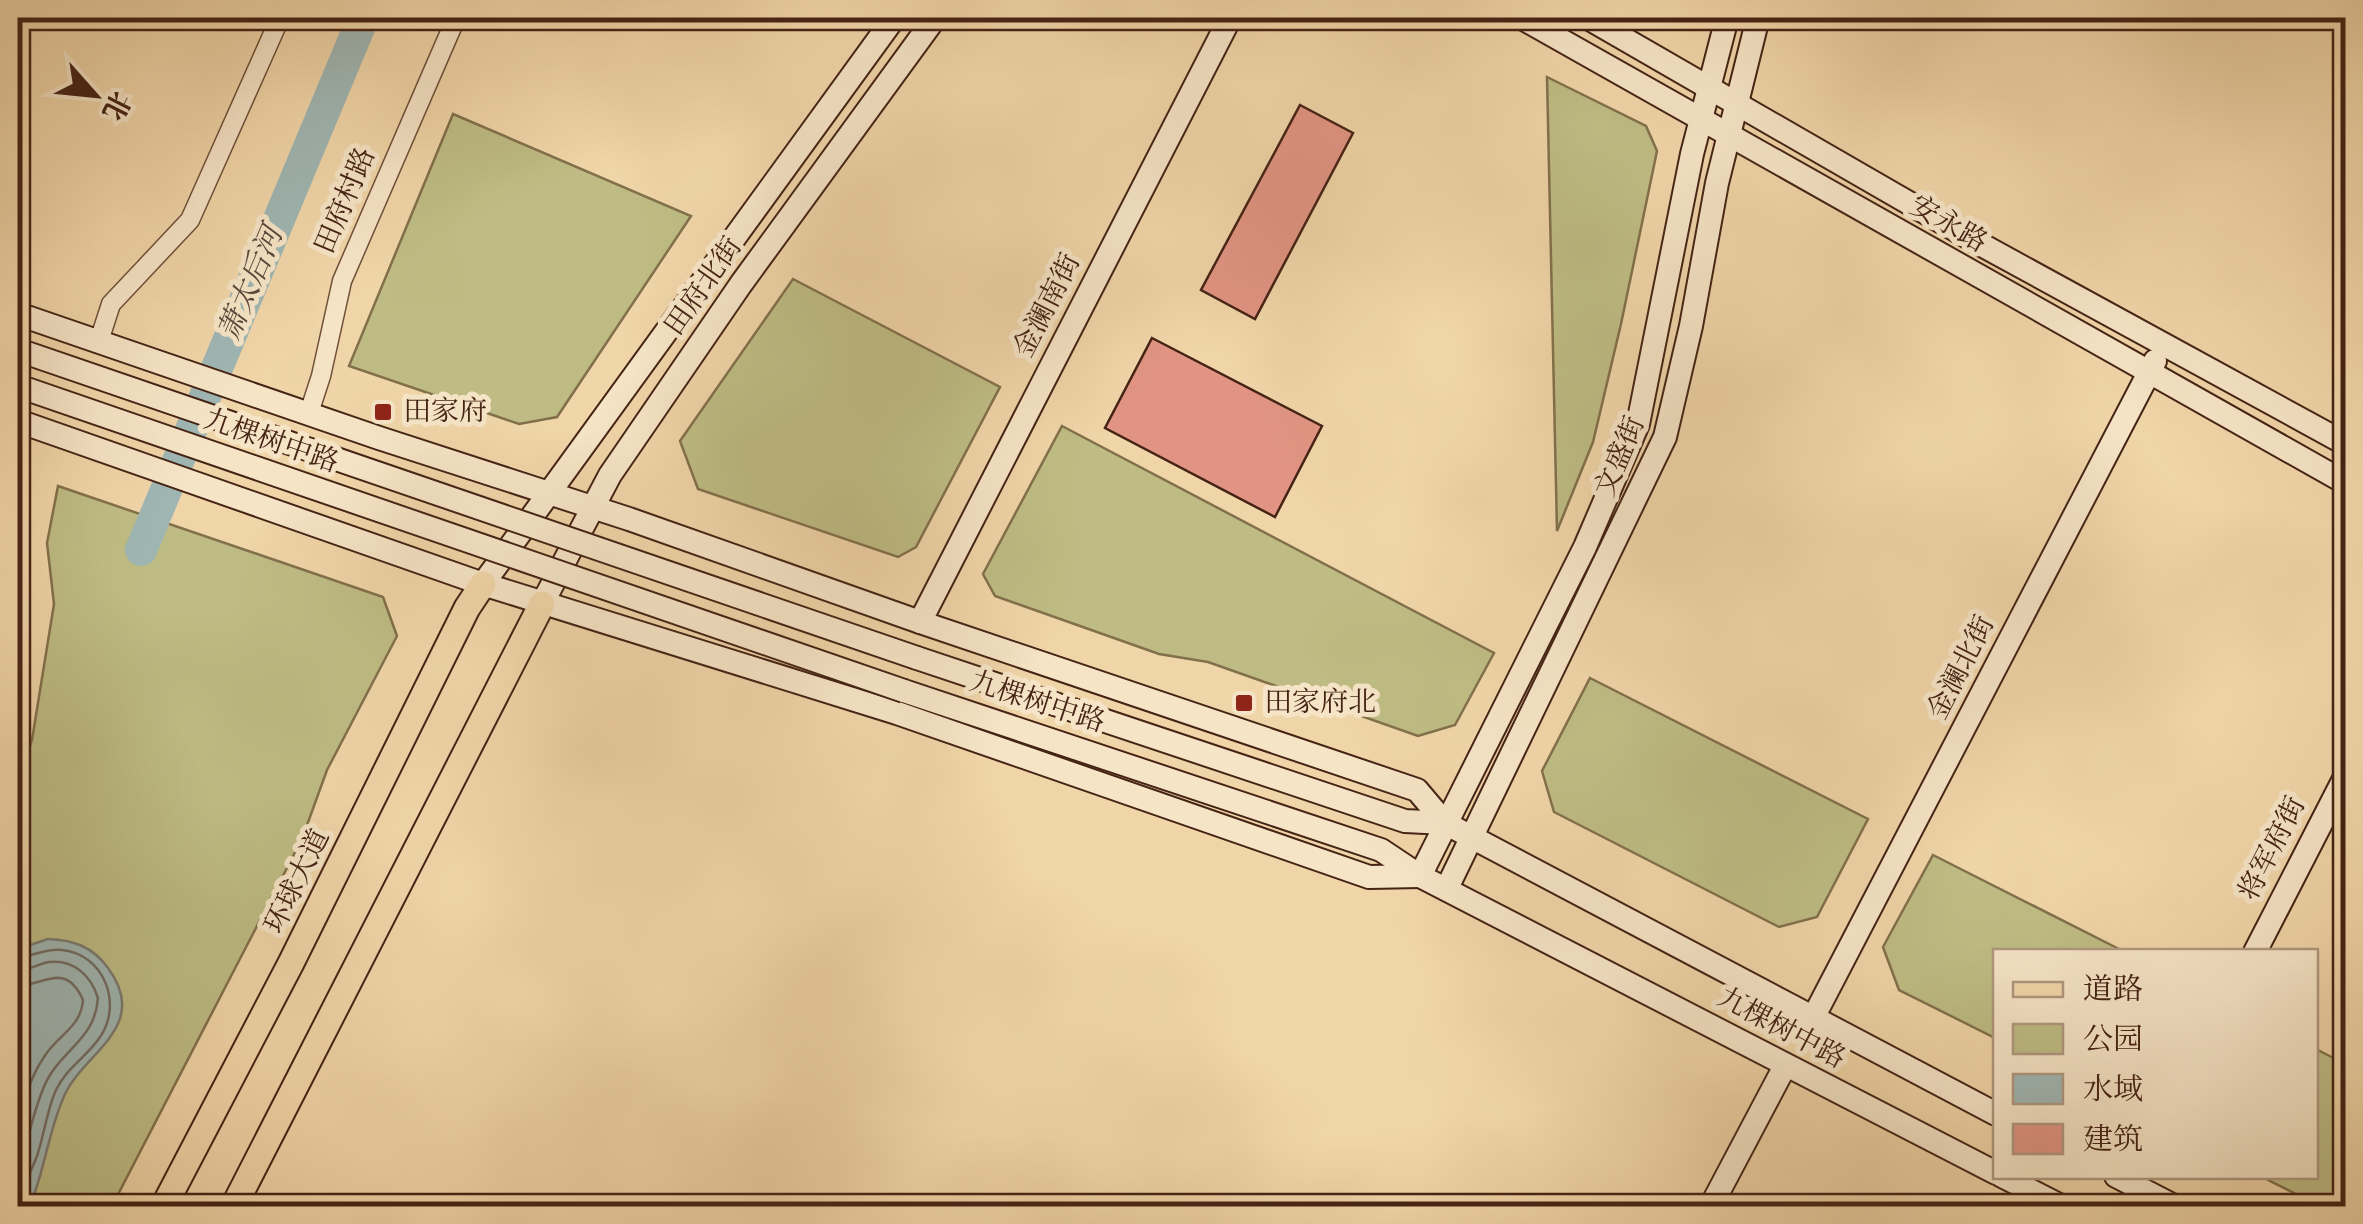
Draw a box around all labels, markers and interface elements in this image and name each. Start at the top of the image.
north arrow [45,45,145,145]
text: 北 [93,85,137,126]
street label: 田府村路 [308,143,384,259]
street label: 安永路 [1903,189,1993,261]
water label: 萧太后河 [211,217,295,347]
street label: 田府北街 [658,231,750,343]
street label: 金澜南街 [1007,248,1089,364]
place label: 田家府 [403,395,487,430]
marker: 田家府 [372,401,394,423]
street label: 九棵树中路 [199,403,343,481]
street label: 文盛街 [1588,411,1654,503]
street label: 金澜北街 [1921,610,2003,726]
street label: 九棵树中路 [965,665,1109,741]
place label: 田家府北 [1264,686,1376,721]
marker: 田家府北 [1233,692,1255,714]
street label: 将军府街 [2232,791,2314,907]
street label: 环球大道 [258,824,338,940]
legend [1993,949,2318,1179]
text: 道路 [2083,972,2143,1010]
street label: 九棵树中路 [1711,981,1851,1077]
text: 公园 [2083,1022,2143,1060]
text: 水域 [2083,1072,2143,1110]
text: 建筑 [2083,1122,2143,1160]

